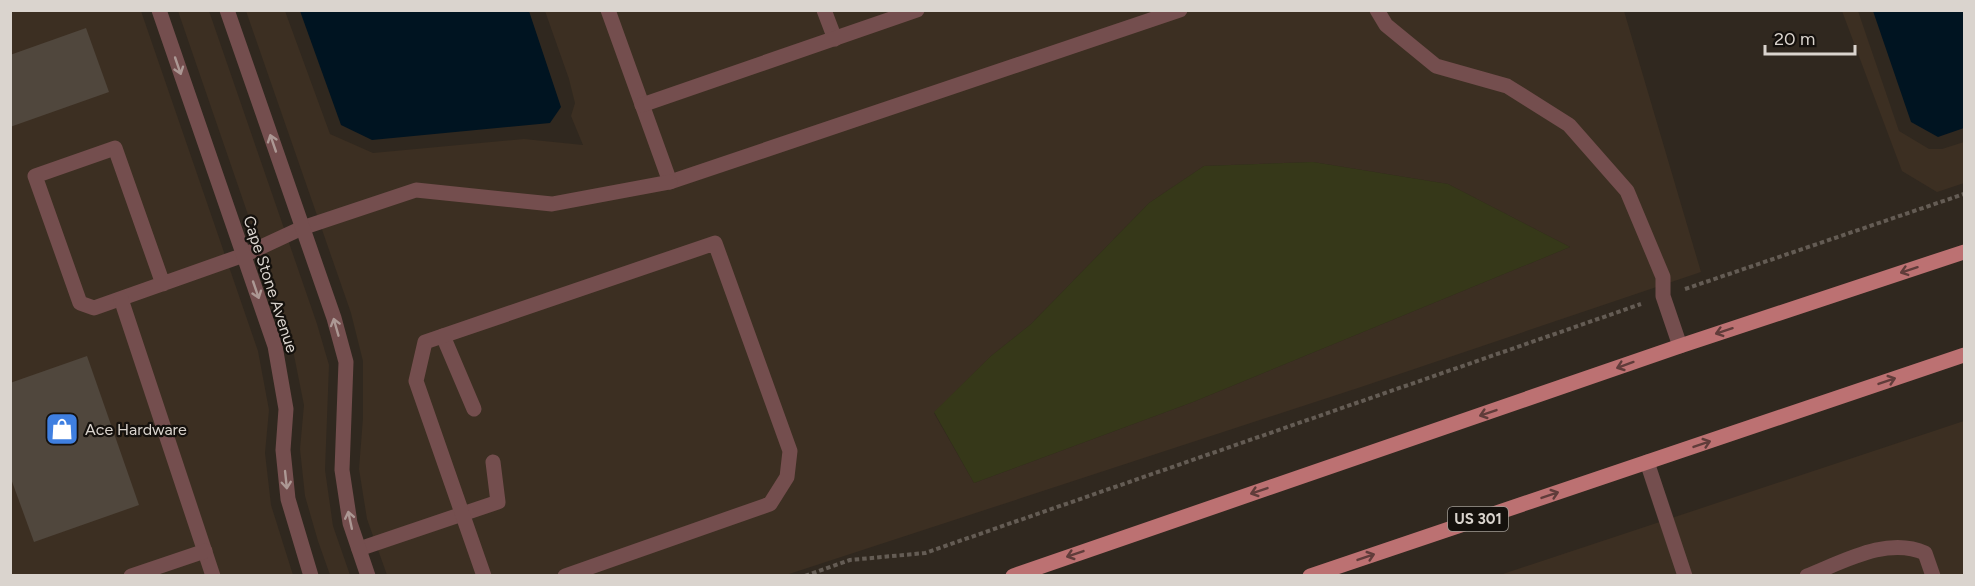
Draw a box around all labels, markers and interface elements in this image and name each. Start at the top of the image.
scale bar [1765,18,1855,56]
text: 20 m [1774,28,1815,50]
one-way arrow [174,56,185,75]
one-way arrow [267,134,278,153]
street label: Cape Stone Avenue [239,213,302,355]
one-way arrow [1900,266,1919,277]
one-way arrow [251,280,262,299]
one-way arrow [330,318,342,337]
one-way arrow [1715,327,1734,338]
one-way arrow [1616,361,1635,372]
one-way arrow [1877,375,1896,386]
one-way arrow [1479,409,1498,420]
shop icon: Ace Hardware [44,411,80,447]
place label: Ace Hardware [85,420,187,439]
one-way arrow [1692,437,1711,448]
one-way arrow [281,470,292,490]
one-way arrow [1250,486,1269,497]
one-way arrow [1540,488,1559,499]
road number: US 301 [1448,507,1508,531]
one-way arrow [344,511,356,530]
one-way arrow [1066,550,1085,561]
one-way arrow [1356,551,1375,562]

